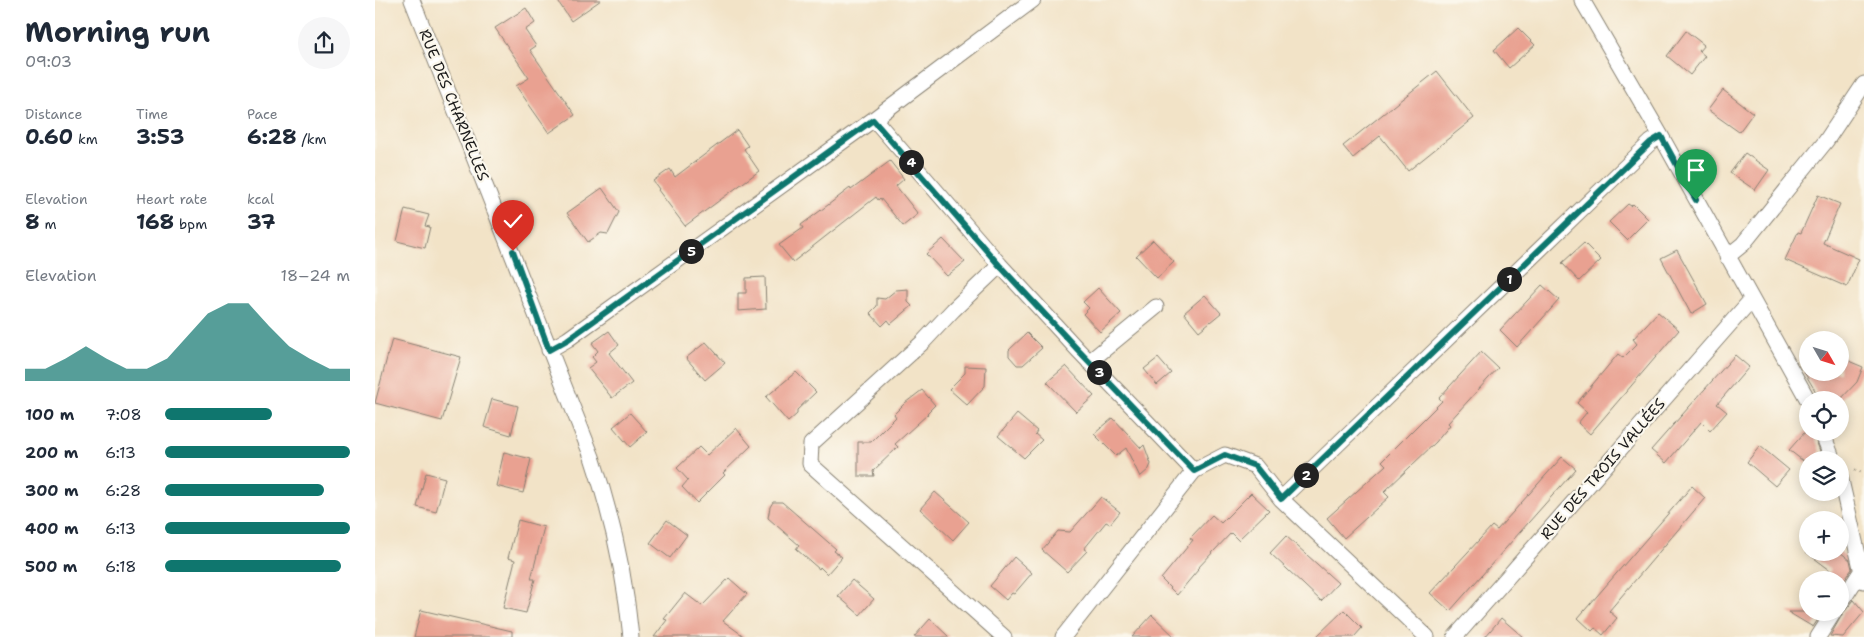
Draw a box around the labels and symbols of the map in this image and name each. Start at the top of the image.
street label: RUE DES CHARNELLES [414,26,494,184]
pin [1675,149,1717,200]
pin: 4 [899,150,923,174]
pin [492,200,534,251]
pin: 5 [679,238,703,264]
pin: 1 [1497,266,1521,292]
north arrow [1799,331,1849,381]
pin: 3 [1087,360,1111,384]
street label: RUE DES TROIS VALLÉES [1535,394,1670,544]
pin: 2 [1293,462,1319,488]

